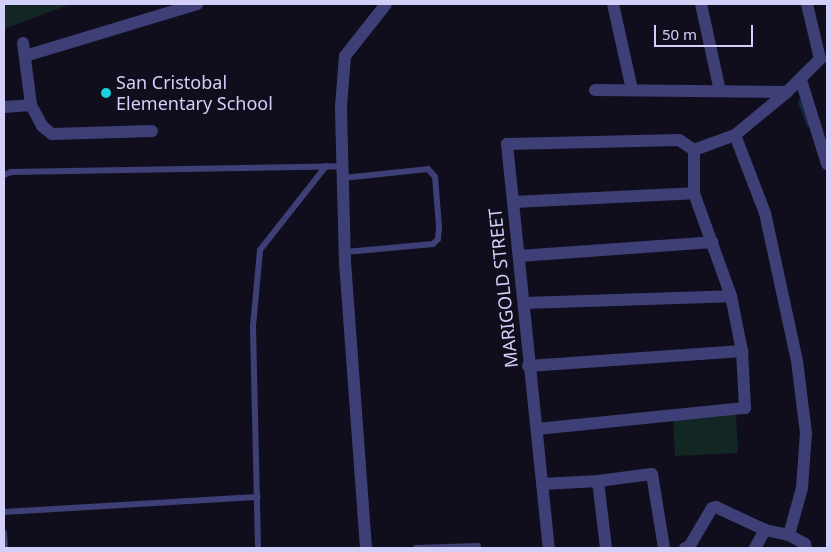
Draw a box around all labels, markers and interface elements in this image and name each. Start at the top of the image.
scale bar [656,15,755,47]
text: 50 m [662,24,697,44]
place label: San Cristobal Elementary School [116,72,273,115]
marker: San Cristobal Elementary School [100,87,112,99]
street label: MARIGOLD STREET [484,207,522,369]

